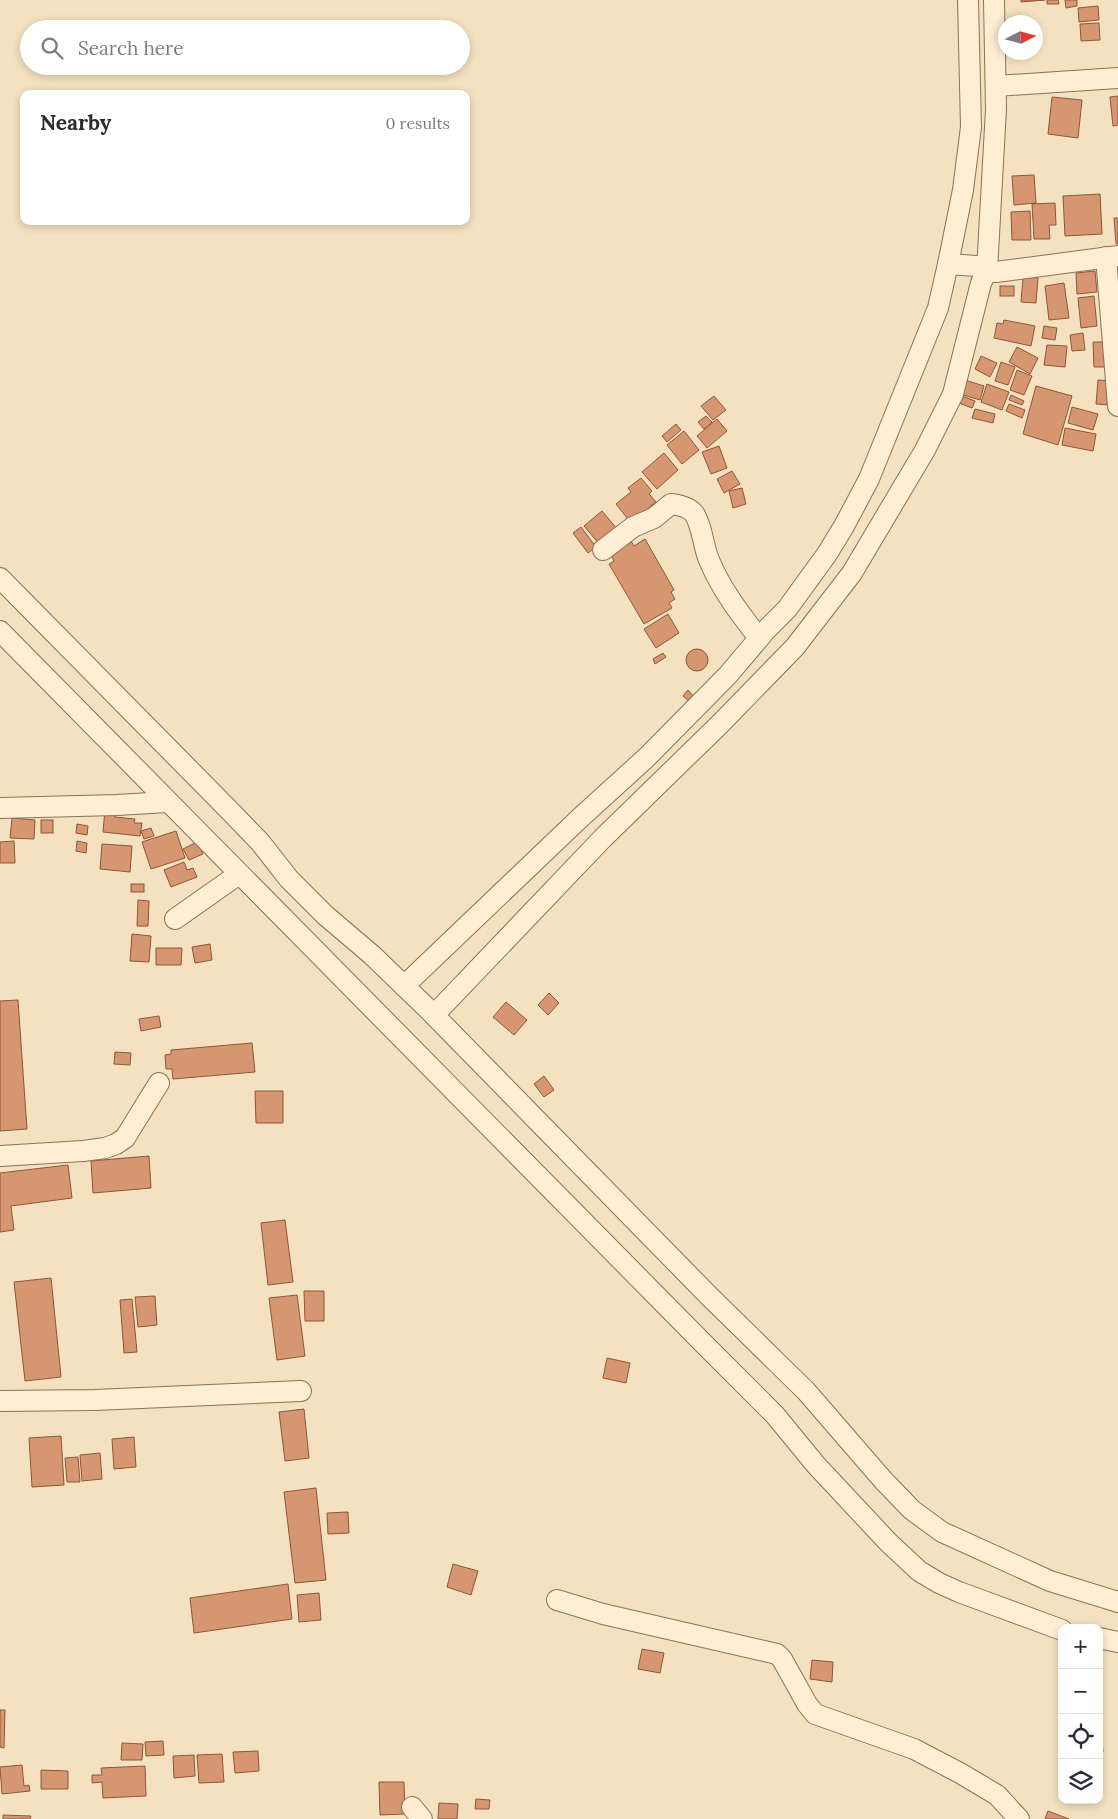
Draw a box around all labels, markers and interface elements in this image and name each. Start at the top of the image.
north arrow [998,15,1043,60]
search box [20,20,470,75]
icon: search [38,34,66,62]
text: Search here [78,36,184,60]
text: Nearby [40,109,111,136]
text: 0 results [385,113,450,133]
map controls [1058,1624,1103,1804]
button: + [1058,1624,1103,1669]
button: − [1058,1669,1103,1714]
button: locate [1058,1714,1103,1759]
button: layers [1058,1759,1103,1804]

